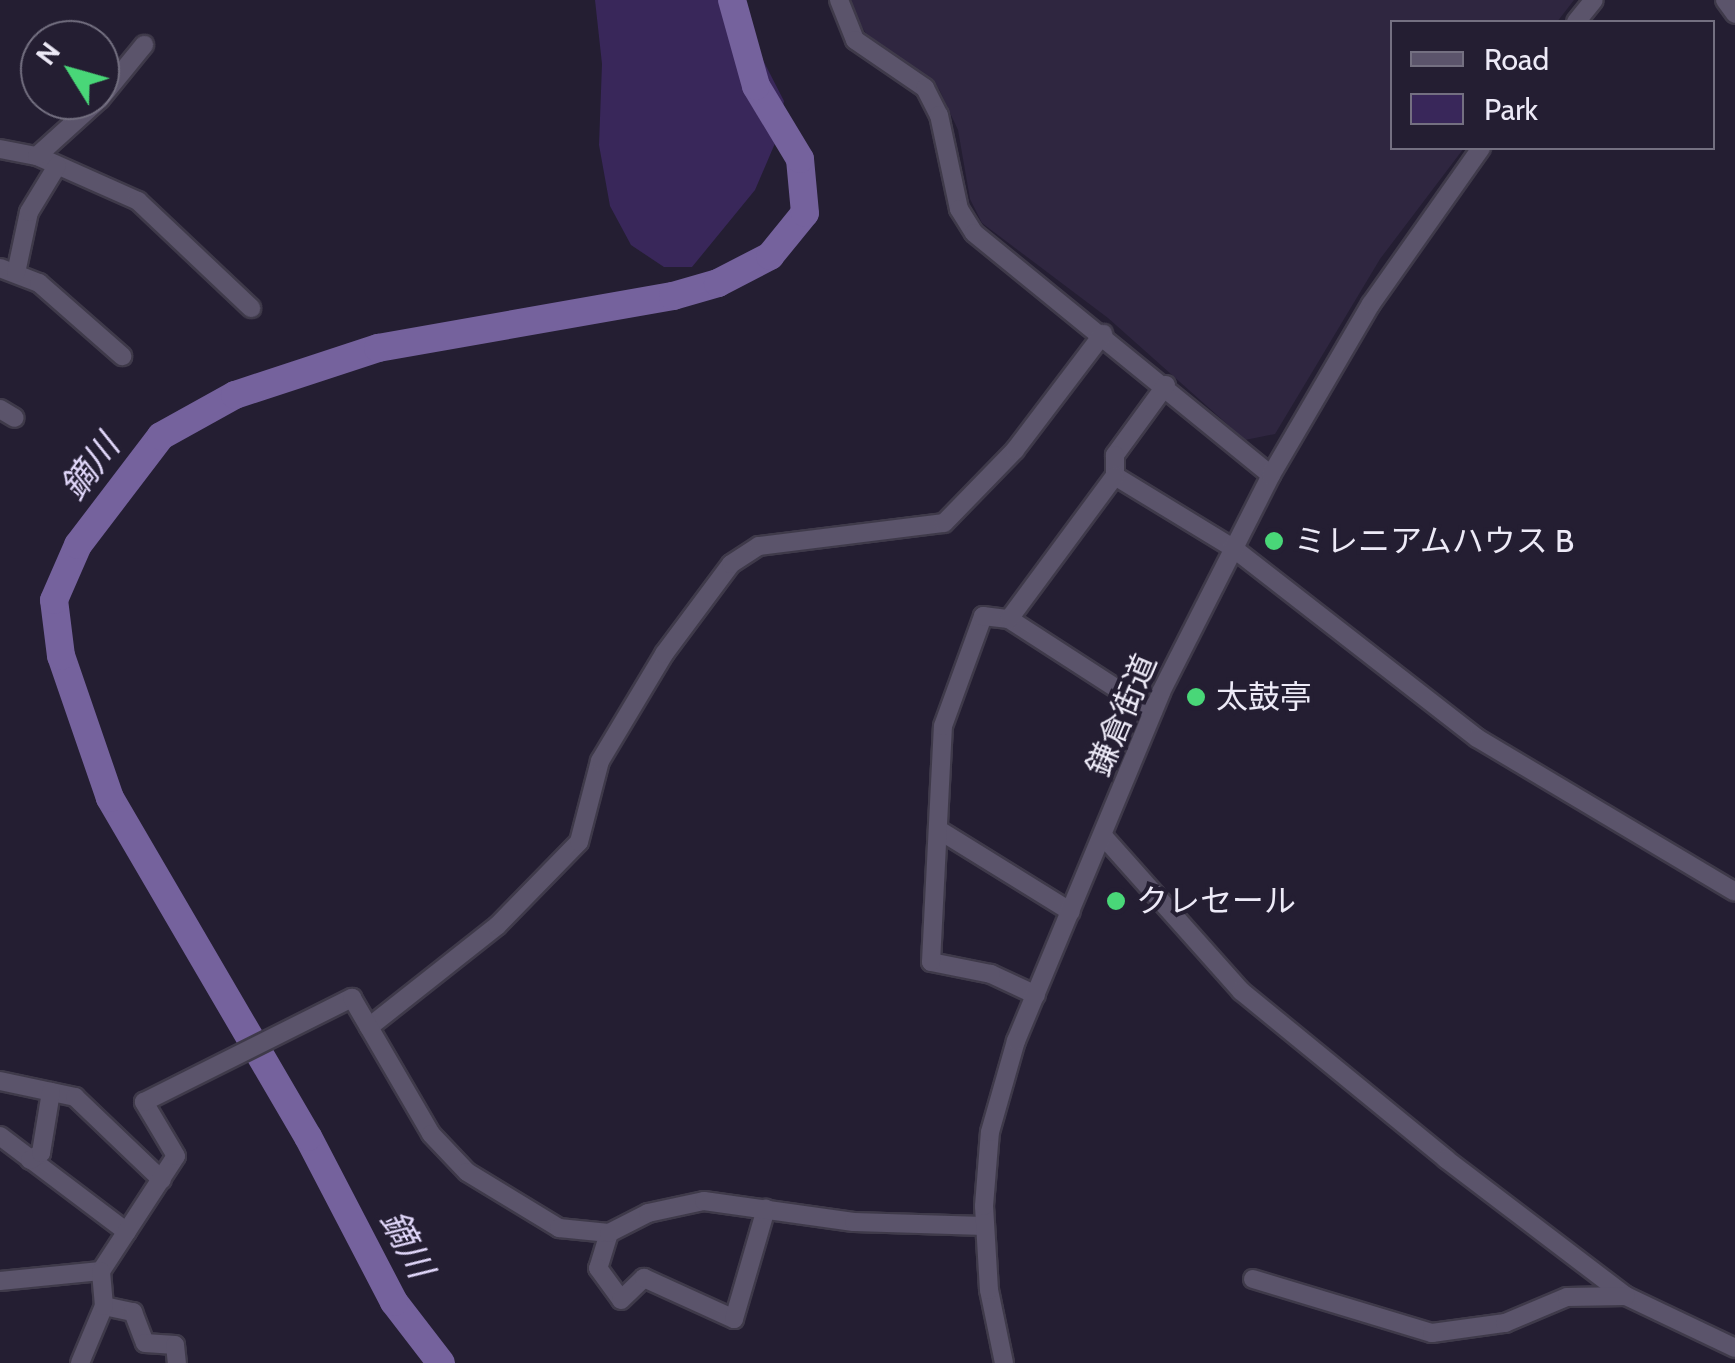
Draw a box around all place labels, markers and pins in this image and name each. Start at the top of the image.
place label: ミレニアムハウス B [1294,522,1576,560]
marker: ミレニアムハウス B [1263,530,1285,552]
place label: 太鼓亭 [1216,678,1312,716]
marker: 太鼓亭 [1185,686,1207,708]
place label: クレセール [1136,882,1296,920]
marker: クレセール [1105,890,1127,912]

